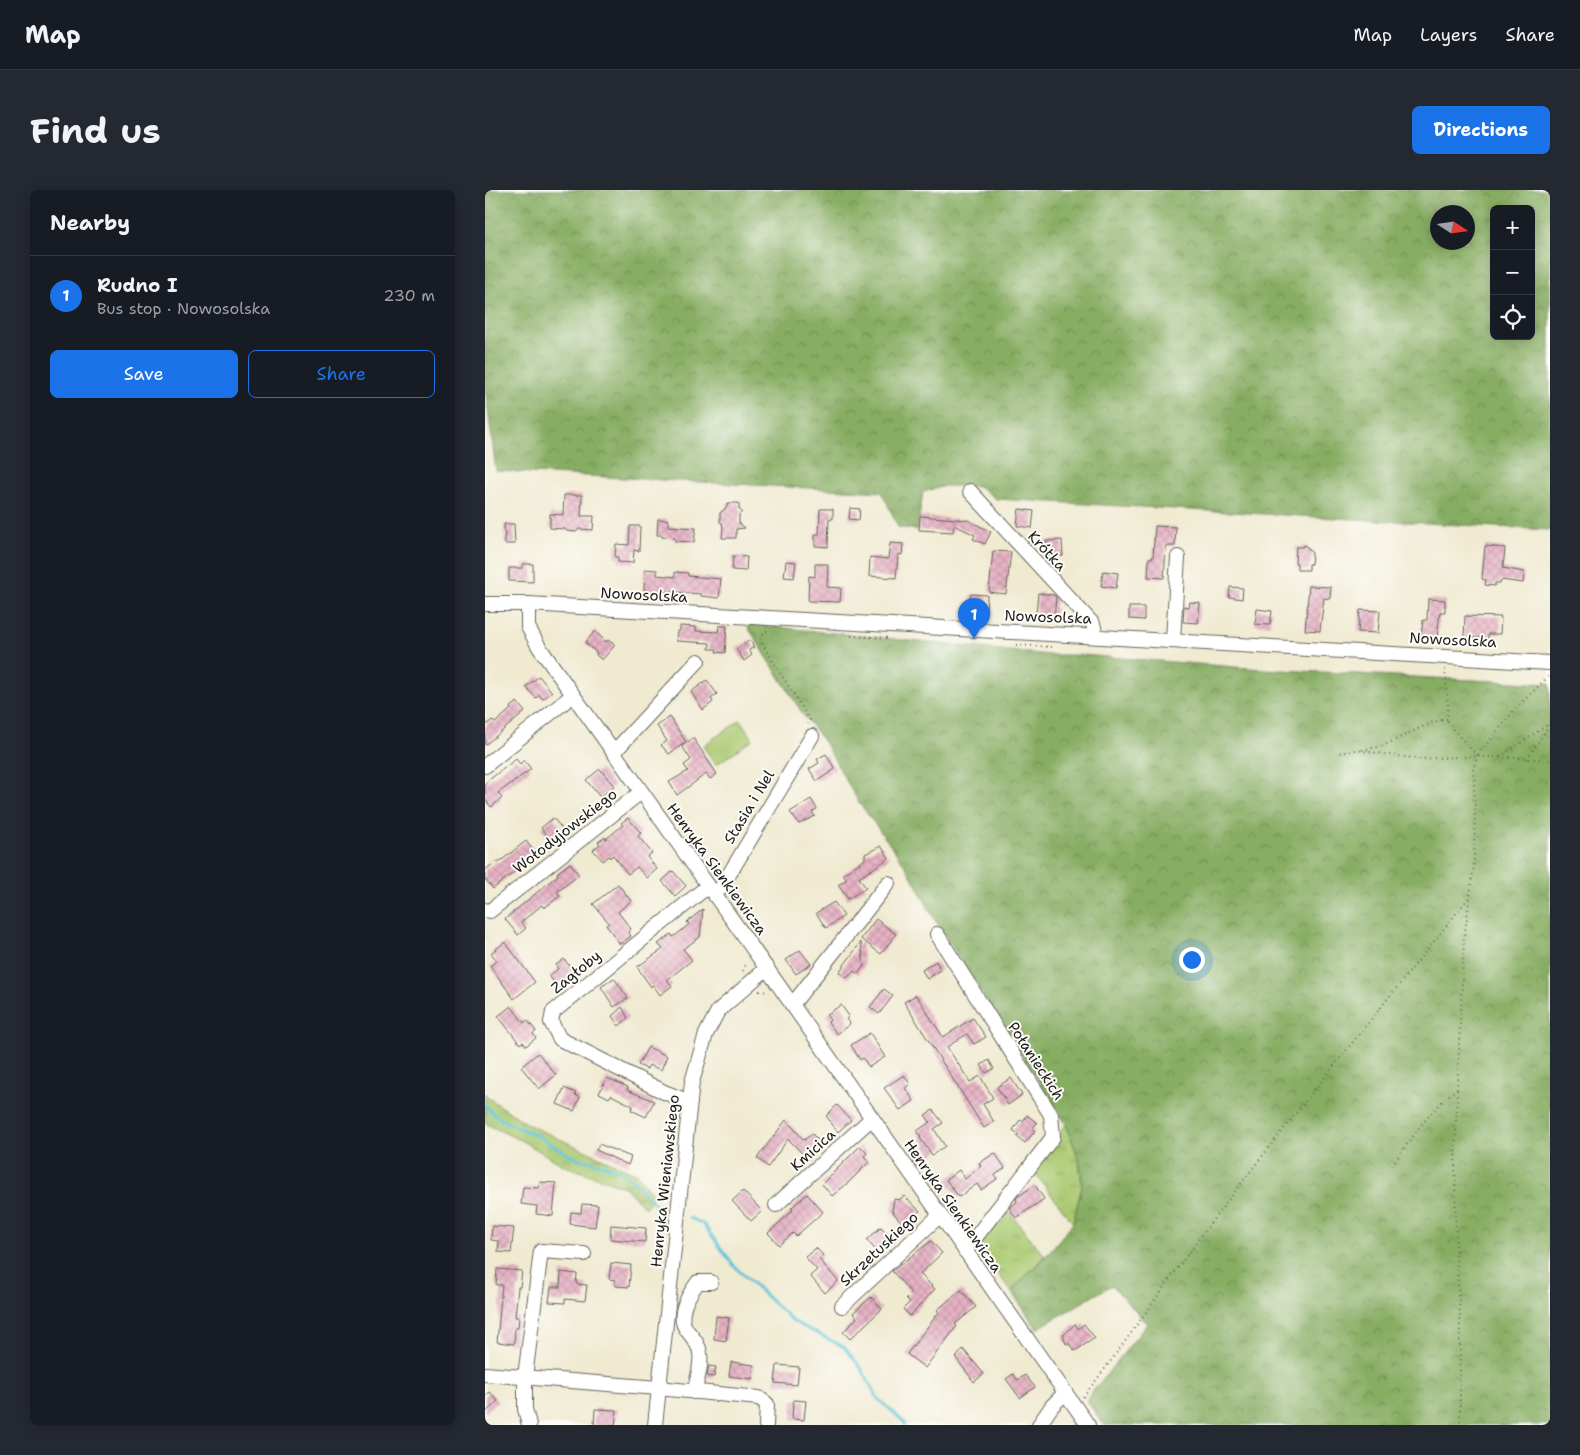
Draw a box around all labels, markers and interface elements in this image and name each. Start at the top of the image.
text: Map [25,19,81,51]
text: Map [1354,23,1392,47]
text: Layers [1420,23,1477,47]
text: Share [1505,23,1555,47]
button: Directions [1412,106,1550,154]
text: Find us [30,107,161,154]
north arrow [1430,205,1475,250]
map controls [1490,205,1535,340]
button: + [1490,205,1535,250]
text: Nearby [50,209,130,237]
button: − [1490,250,1535,295]
text: Rudno I [97,273,178,298]
text: 1 [62,285,70,306]
text: 230 m [383,285,435,306]
button: locate [1490,295,1535,340]
text: Bus stop · Nowosolska [97,298,270,319]
button: Save [50,350,238,398]
button: Share [248,350,435,398]
street label: Krótka [1023,527,1071,576]
street label: Nowosolska [600,583,689,607]
pin: 1 [958,598,990,639]
street label: Nowosolska [1004,605,1093,629]
street label: Nowosolska [1409,628,1498,652]
street label: Stasia i Nel [719,766,779,848]
street label: Wołodyjowskiego [509,784,621,878]
street label: Henryka Sienkiewicza [662,799,772,940]
street label: Zagłoby [547,946,605,998]
your location [1179,947,1205,973]
street label: Połanieckich [1003,1018,1069,1104]
street label: Henryka Wieniawskiego [646,1094,684,1268]
street label: Kmicica [786,1124,840,1175]
street label: Henryka Sienkiewicza [899,1135,1007,1277]
street label: Skrzetuskiego [835,1207,923,1291]

